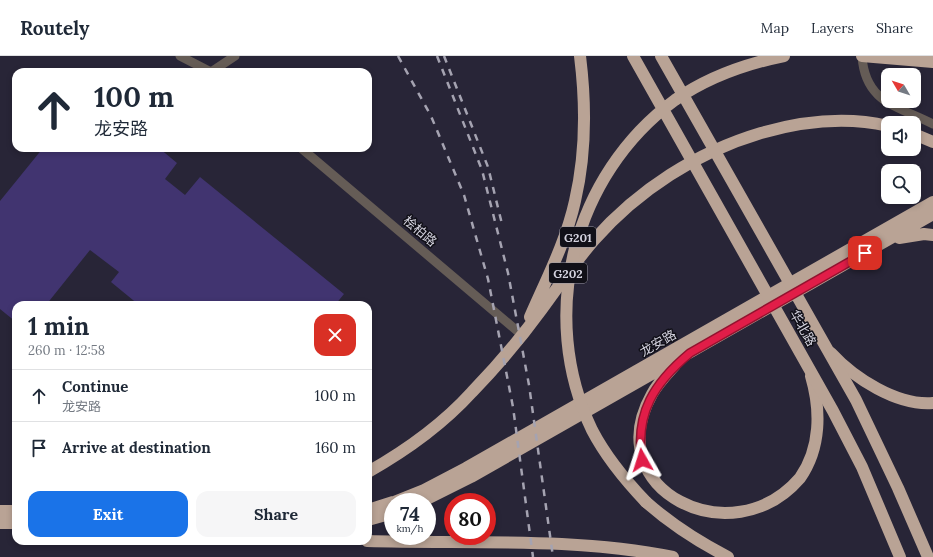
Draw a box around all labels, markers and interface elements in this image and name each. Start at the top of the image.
text: Routely [20,16,90,40]
text: Map [761,19,789,37]
text: Layers [811,19,854,37]
text: Share [876,19,913,37]
north arrow [881,68,921,108]
map controls [881,68,921,204]
text: 100 m [94,79,174,115]
icon: ahead [28,84,80,136]
button: sound [881,116,921,156]
text: 龙安路 [94,117,148,140]
button: search [881,164,921,204]
street label: 桧柏路 [400,212,440,250]
road number: G201 [560,227,596,247]
pin [848,236,882,270]
icon: arrive [854,242,876,264]
road number: G202 [549,263,587,283]
street label: 华北路 [786,307,820,349]
text: 1 min [28,311,89,342]
button: close [314,314,356,356]
street label: 龙安路 [637,326,679,360]
text: 260 m · 12:58 [28,342,105,359]
text: Continue [62,377,128,396]
icon: ahead [28,385,50,407]
text: 100 m [315,386,356,405]
text: 龙安路 [62,398,101,415]
icon: arrive [28,437,50,459]
text: Arrive at destination [62,438,211,457]
text: 160 m [315,438,356,457]
position arrow [621,439,663,481]
button: Exit [28,491,188,537]
button: Share [196,491,356,537]
speed limit sign: 80 [444,493,496,545]
text: 74 [400,501,420,526]
text: km/h [396,522,424,535]

